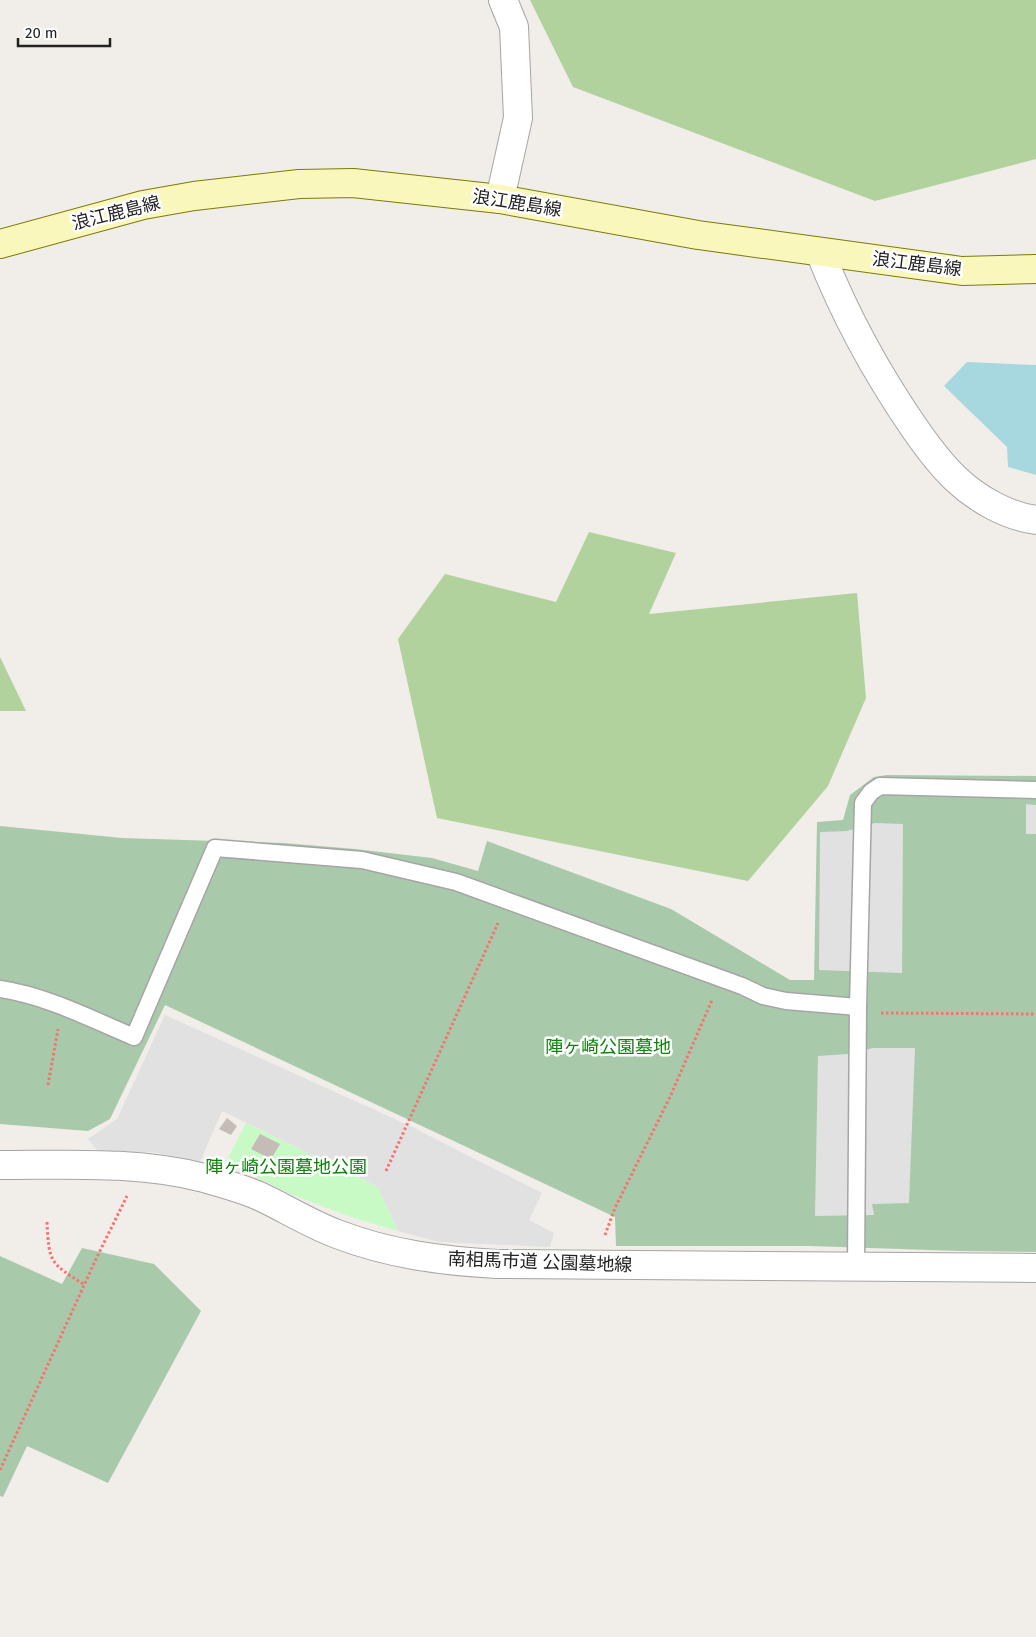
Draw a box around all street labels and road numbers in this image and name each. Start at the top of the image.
street label: 浪江鹿島線 [471,185,563,221]
street label: 浪江鹿島線 [70,191,162,235]
street label: 浪江鹿島線 [871,248,963,280]
street label: 南相馬市道 公園墓地線 [447,1248,633,1276]

